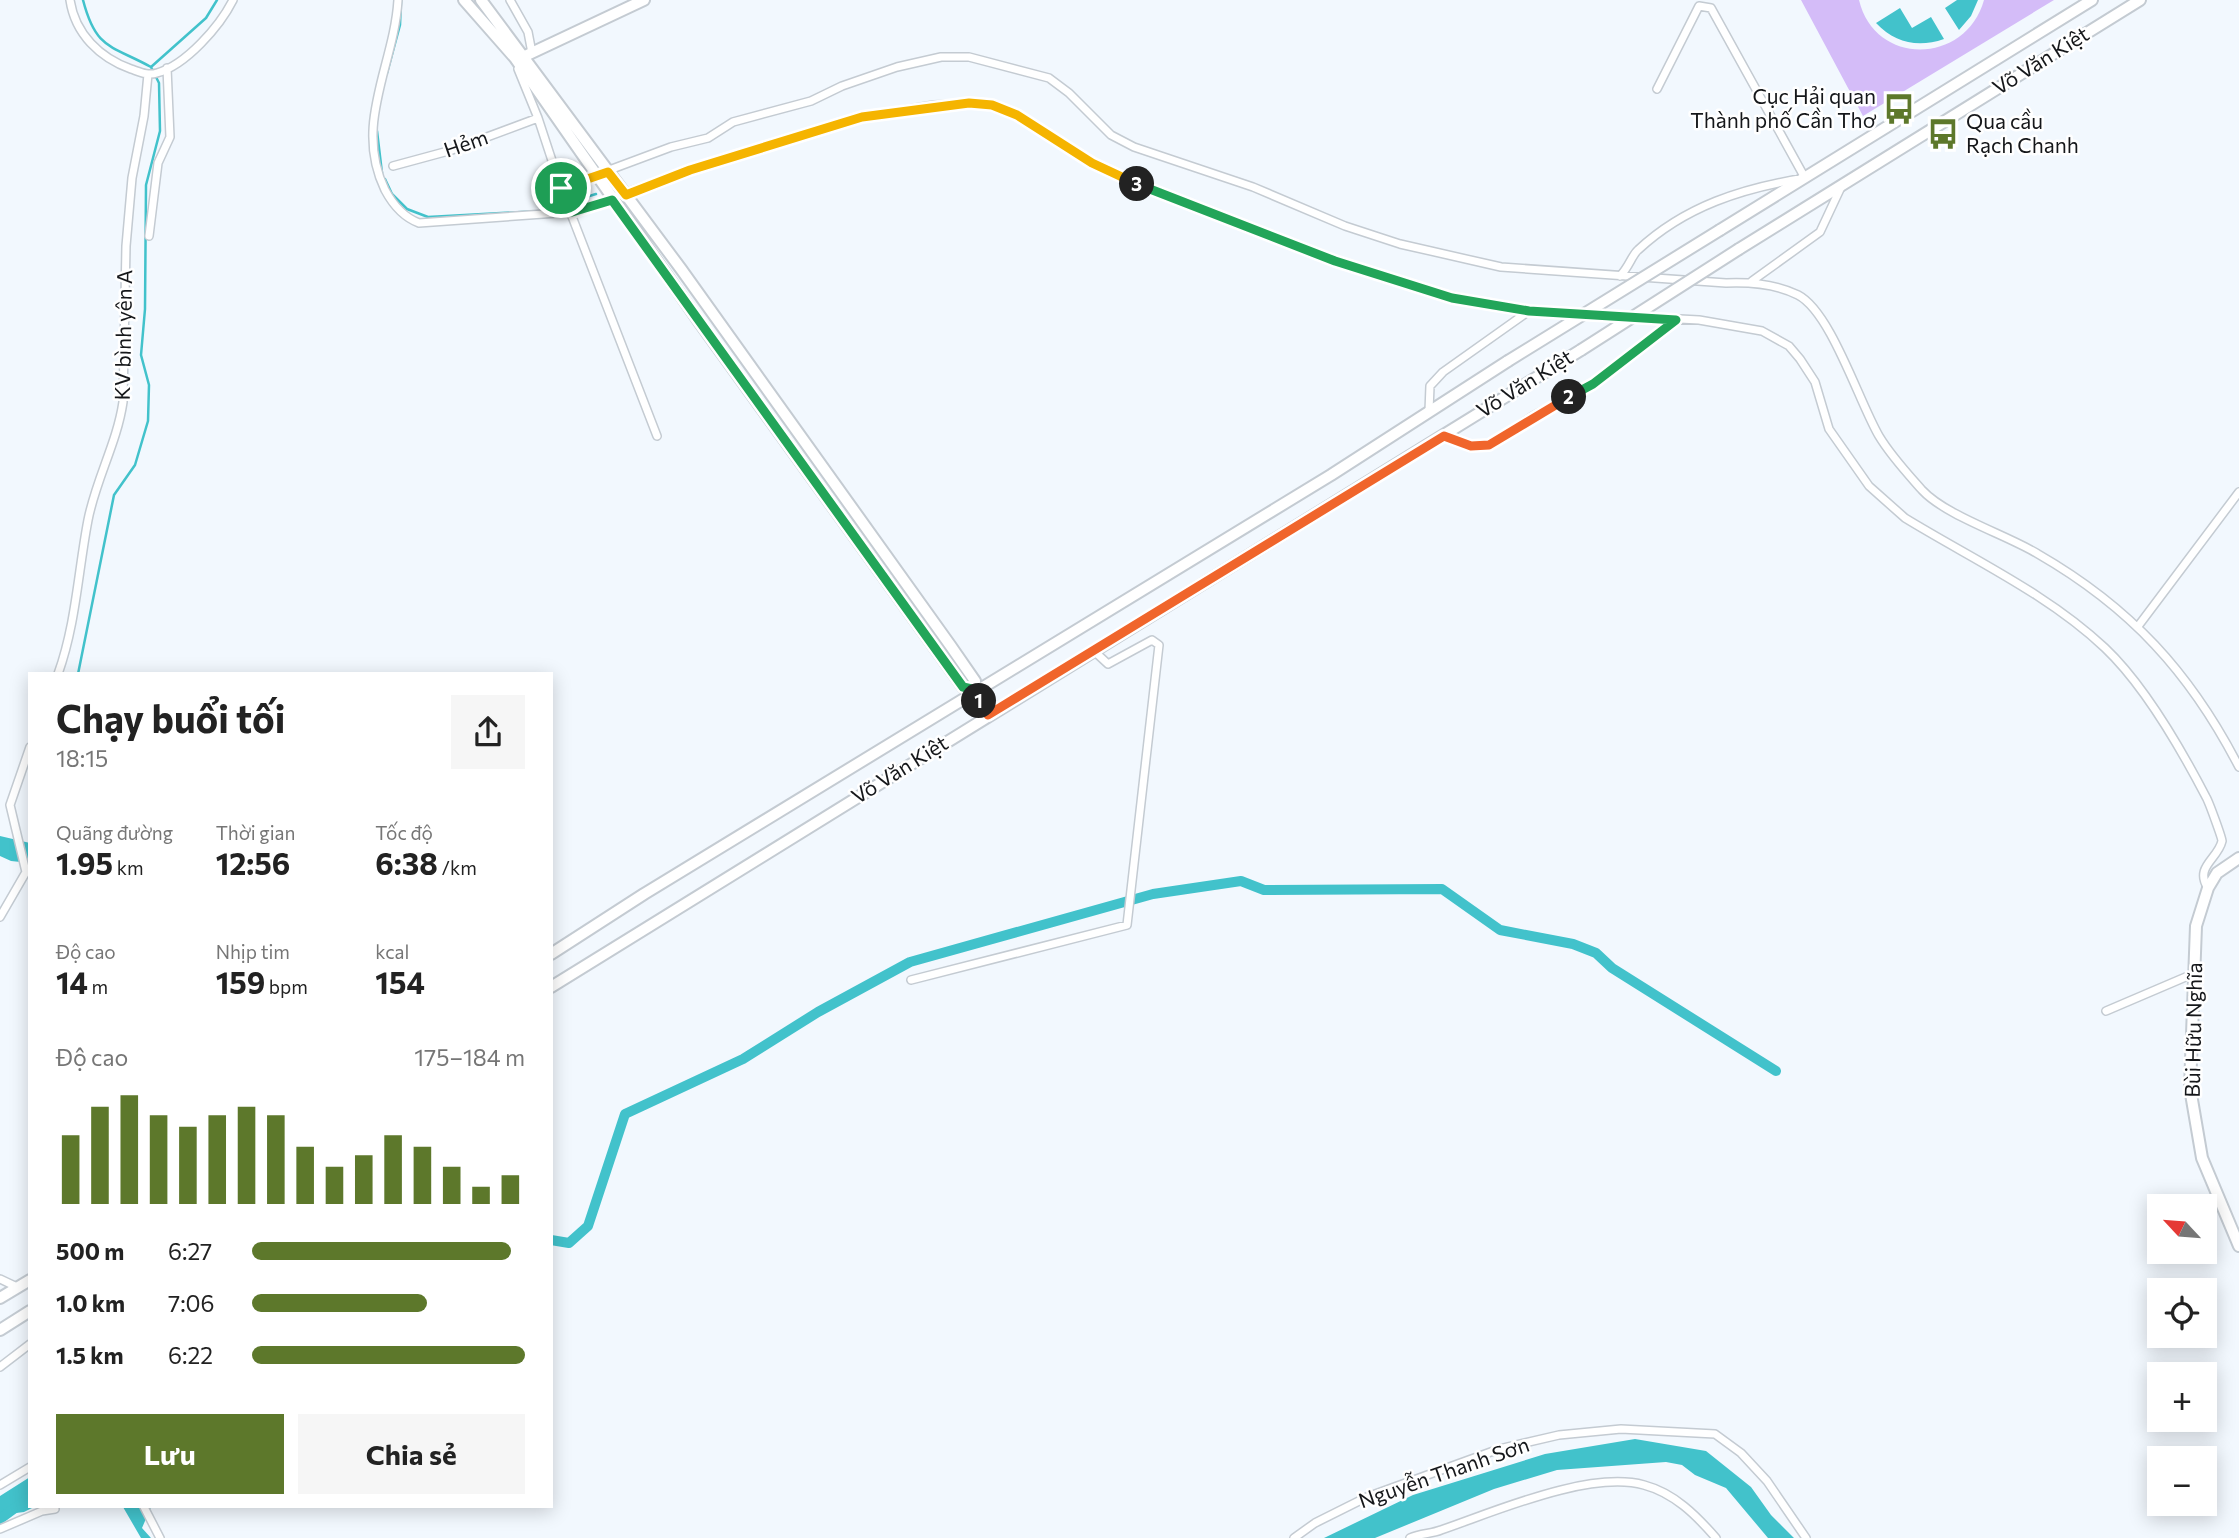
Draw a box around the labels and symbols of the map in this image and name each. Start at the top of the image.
street label: Võ Văn Kiệt [1987,20,2093,99]
place label: Cục Hải quan Thành phố Cần Thơ [1690,83,1877,132]
bus stop icon: Cục Hải quan Thành phố Cần Thơ [1882,92,1916,126]
place label: Qua cầu Rạch Chanh [1966,108,2079,157]
bus stop icon: Qua cầu Rạch Chanh [1926,117,1960,151]
street label: Hẻm [440,123,491,162]
pin [531,158,591,218]
pin: 3 [1120,166,1154,202]
street label: KV bình yên A [109,269,136,400]
street label: Võ Văn Kiệt [1471,343,1577,422]
pin: 2 [1552,380,1586,414]
pin: 1 [962,684,996,718]
street label: Võ Văn Kiệt [846,729,952,808]
street label: Bùi Hữu Nghĩa [2179,962,2206,1098]
north arrow [2147,1194,2217,1264]
street label: Nguyễn Thanh Sơn [1355,1430,1532,1513]

